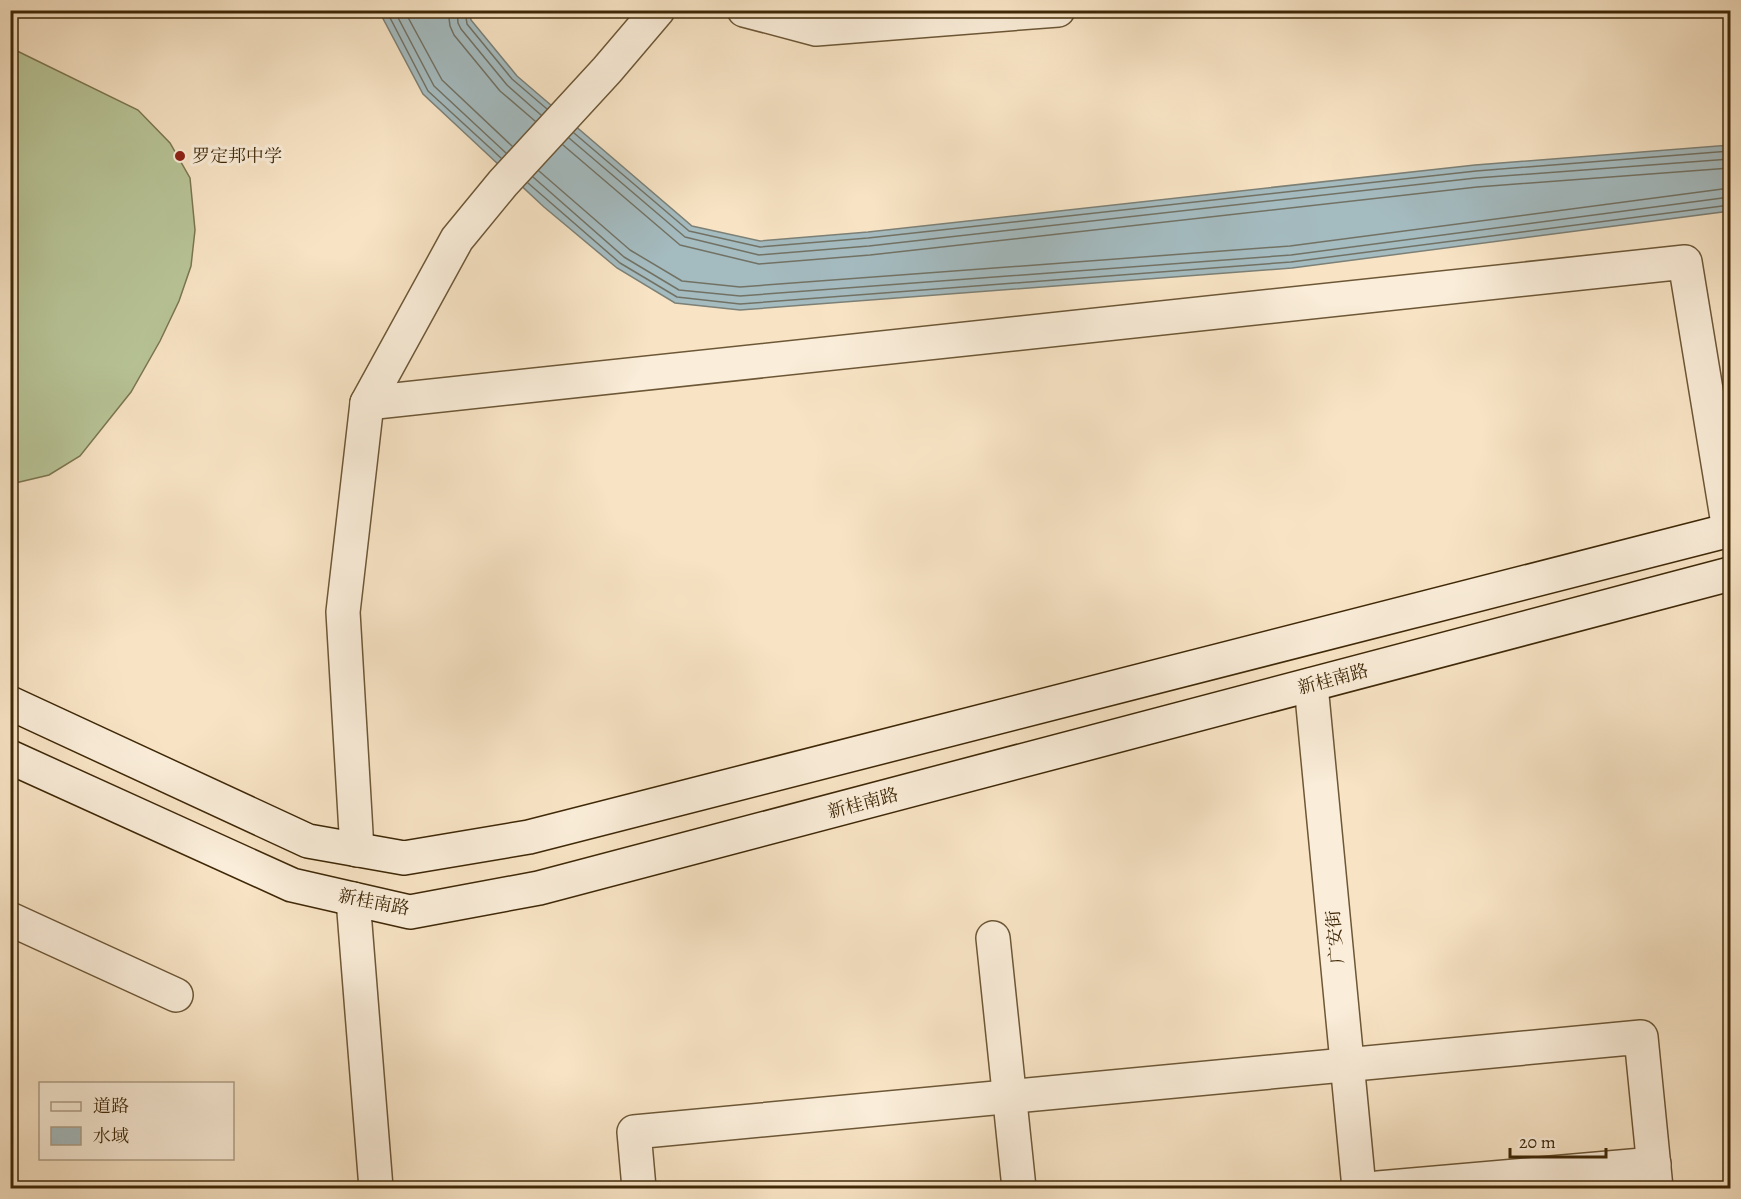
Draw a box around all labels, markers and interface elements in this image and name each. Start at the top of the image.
place label: 罗定邦中学 [192,144,282,168]
marker: 罗定邦中学 [173,149,187,163]
street label: 新桂南路 [1295,658,1371,700]
street label: 新桂南路 [825,782,901,824]
street label: 新桂南路 [336,883,412,921]
street label: 广安街 [1321,909,1349,965]
legend [39,1082,234,1160]
text: 道路 [93,1094,129,1118]
scale bar [1510,1121,1606,1159]
text: 水域 [93,1124,129,1148]
text: 20 m [1519,1130,1556,1154]

